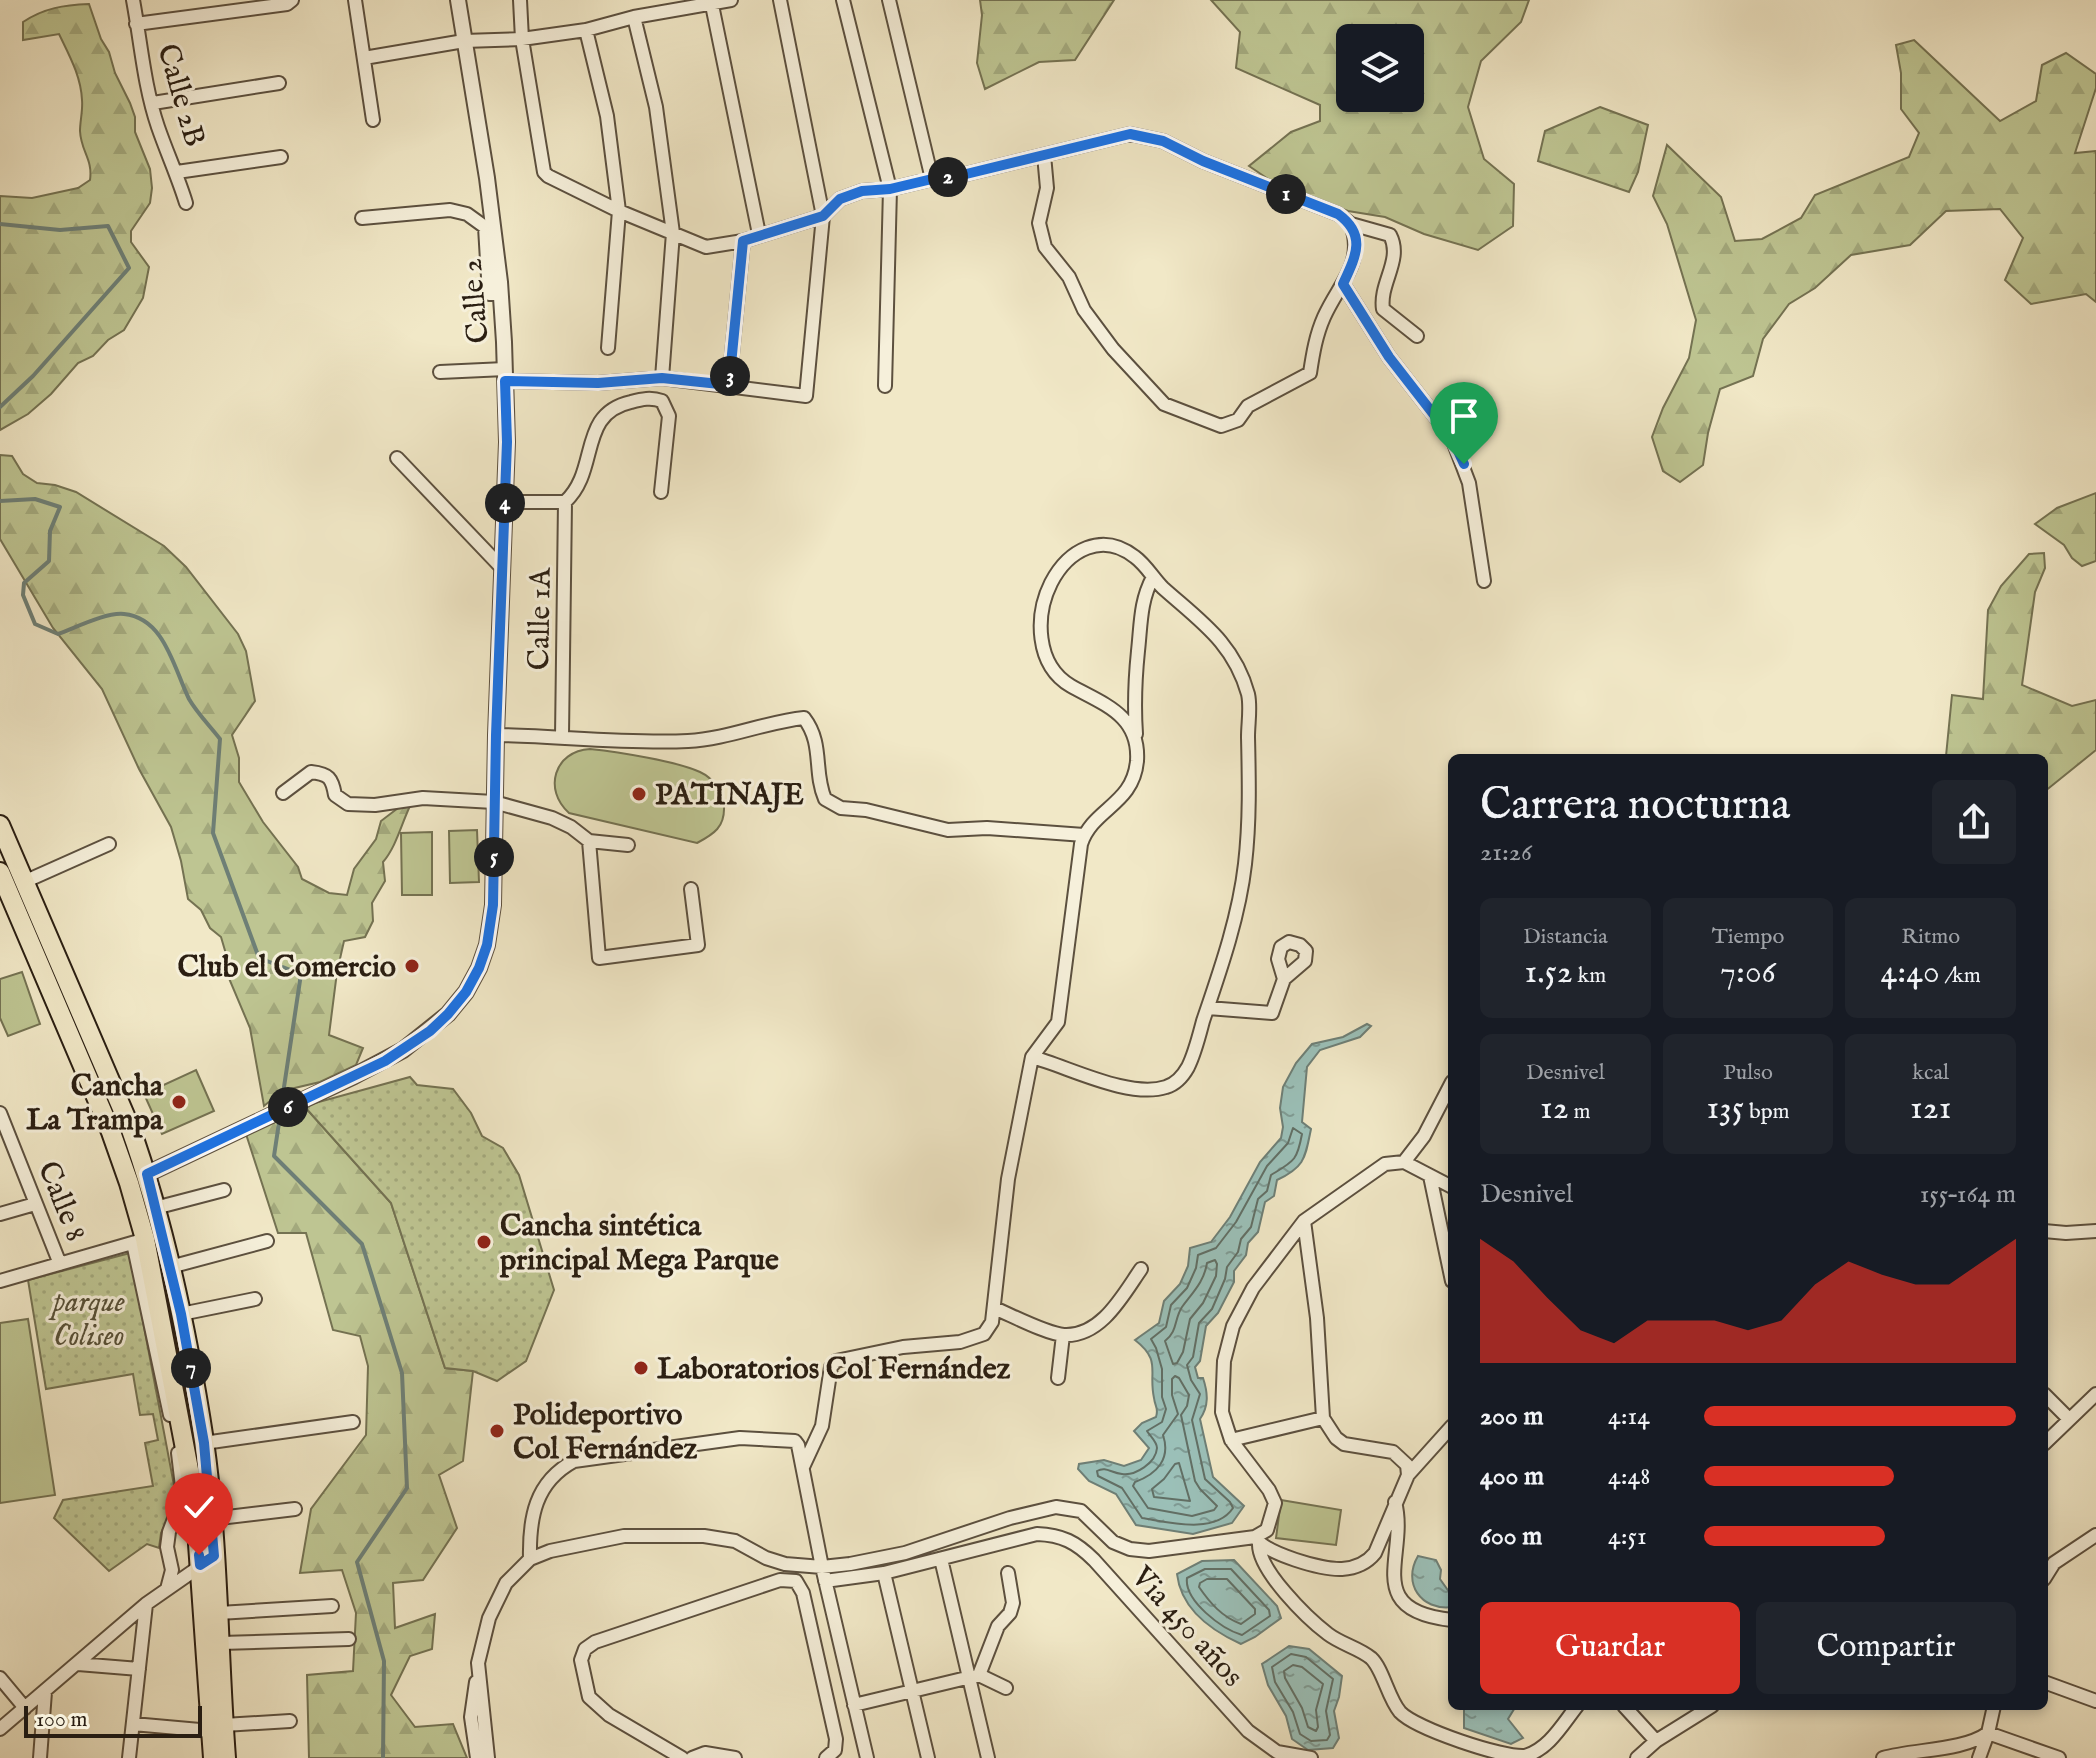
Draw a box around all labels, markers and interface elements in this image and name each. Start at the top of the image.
map controls [1336,24,1424,112]
button: layers [1336,24,1424,112]
street label: Calle 2B [147,40,213,151]
pin: 2 [928,157,968,197]
text: 2 [943,163,953,191]
pin: 1 [1266,174,1306,214]
text: 1 [1282,180,1290,208]
street label: Calle 2 [453,257,499,345]
pin: 3 [710,356,750,396]
text: 3 [726,362,734,390]
pin [1430,382,1498,464]
icon: arrive [1442,394,1486,438]
pin: 4 [485,483,525,523]
text: 4 [500,489,510,517]
street label: Calle 1A [521,567,561,671]
place label: PATINAJE [655,777,804,815]
text: Carrera nocturna [1480,778,1790,834]
button: share [1932,780,2016,864]
marker: PATINAJE [630,785,648,803]
text: 21:26 [1480,836,1532,869]
pin: 5 [474,837,514,877]
text: 5 [490,843,498,871]
text: Distancia [1523,923,1608,951]
text: Tiempo [1712,923,1784,951]
text: Ritmo [1901,923,1960,951]
place label: Club el Comercio [177,949,396,987]
text: 1.52 [1524,951,1573,994]
text: 7:06 [1720,951,1776,994]
text: 4:40 [1881,951,1940,994]
marker: Club el Comercio [403,957,421,975]
text: km [1573,962,1606,990]
text: /km [1940,962,1981,990]
text: Desnivel [1526,1059,1605,1087]
text: Pulso [1723,1059,1773,1087]
text: kcal [1912,1059,1949,1087]
place label: Cancha La Trampa [26,1068,164,1140]
pin: 6 [268,1087,308,1127]
text: 12 [1540,1087,1569,1130]
text: 135 [1706,1087,1744,1130]
text: 121 [1910,1087,1951,1130]
marker: Cancha La Trampa [170,1093,188,1111]
text: 6 [283,1093,293,1121]
text: m [1569,1098,1591,1126]
text: bpm [1744,1098,1790,1126]
street label: Calle 8 [28,1156,94,1247]
text: Desnivel [1480,1178,1573,1211]
text: 155–164 m [1920,1178,2016,1211]
place label: Cancha sintética principal Mega Parque [499,1208,779,1280]
marker: Cancha sintética principal Mega Parque [475,1233,493,1251]
park label: parque Coliseo [48,1284,125,1356]
pin: 7 [171,1348,211,1388]
place label: Laboratorios Col Fernández [657,1351,1010,1389]
text: 7 [186,1354,196,1382]
marker: Laboratorios Col Fernández [632,1359,650,1377]
place label: Polideportivo Col Fernández [513,1397,698,1469]
text: 200 m [1480,1400,1544,1433]
text: 4:14 [1608,1400,1650,1433]
marker: Polideportivo Col Fernández [488,1422,506,1440]
text: 400 m [1480,1460,1544,1493]
text: 4:48 [1608,1460,1651,1493]
pin [165,1473,233,1555]
icon: check [177,1485,221,1529]
text: 600 m [1480,1520,1542,1553]
text: 4:51 [1608,1520,1647,1553]
street label: Via 450 años [1122,1558,1251,1696]
button: Guardar [1480,1602,1740,1694]
button: Compartir [1756,1602,2016,1694]
scale bar [24,1702,202,1738]
text: 100 m [36,1706,88,1734]

